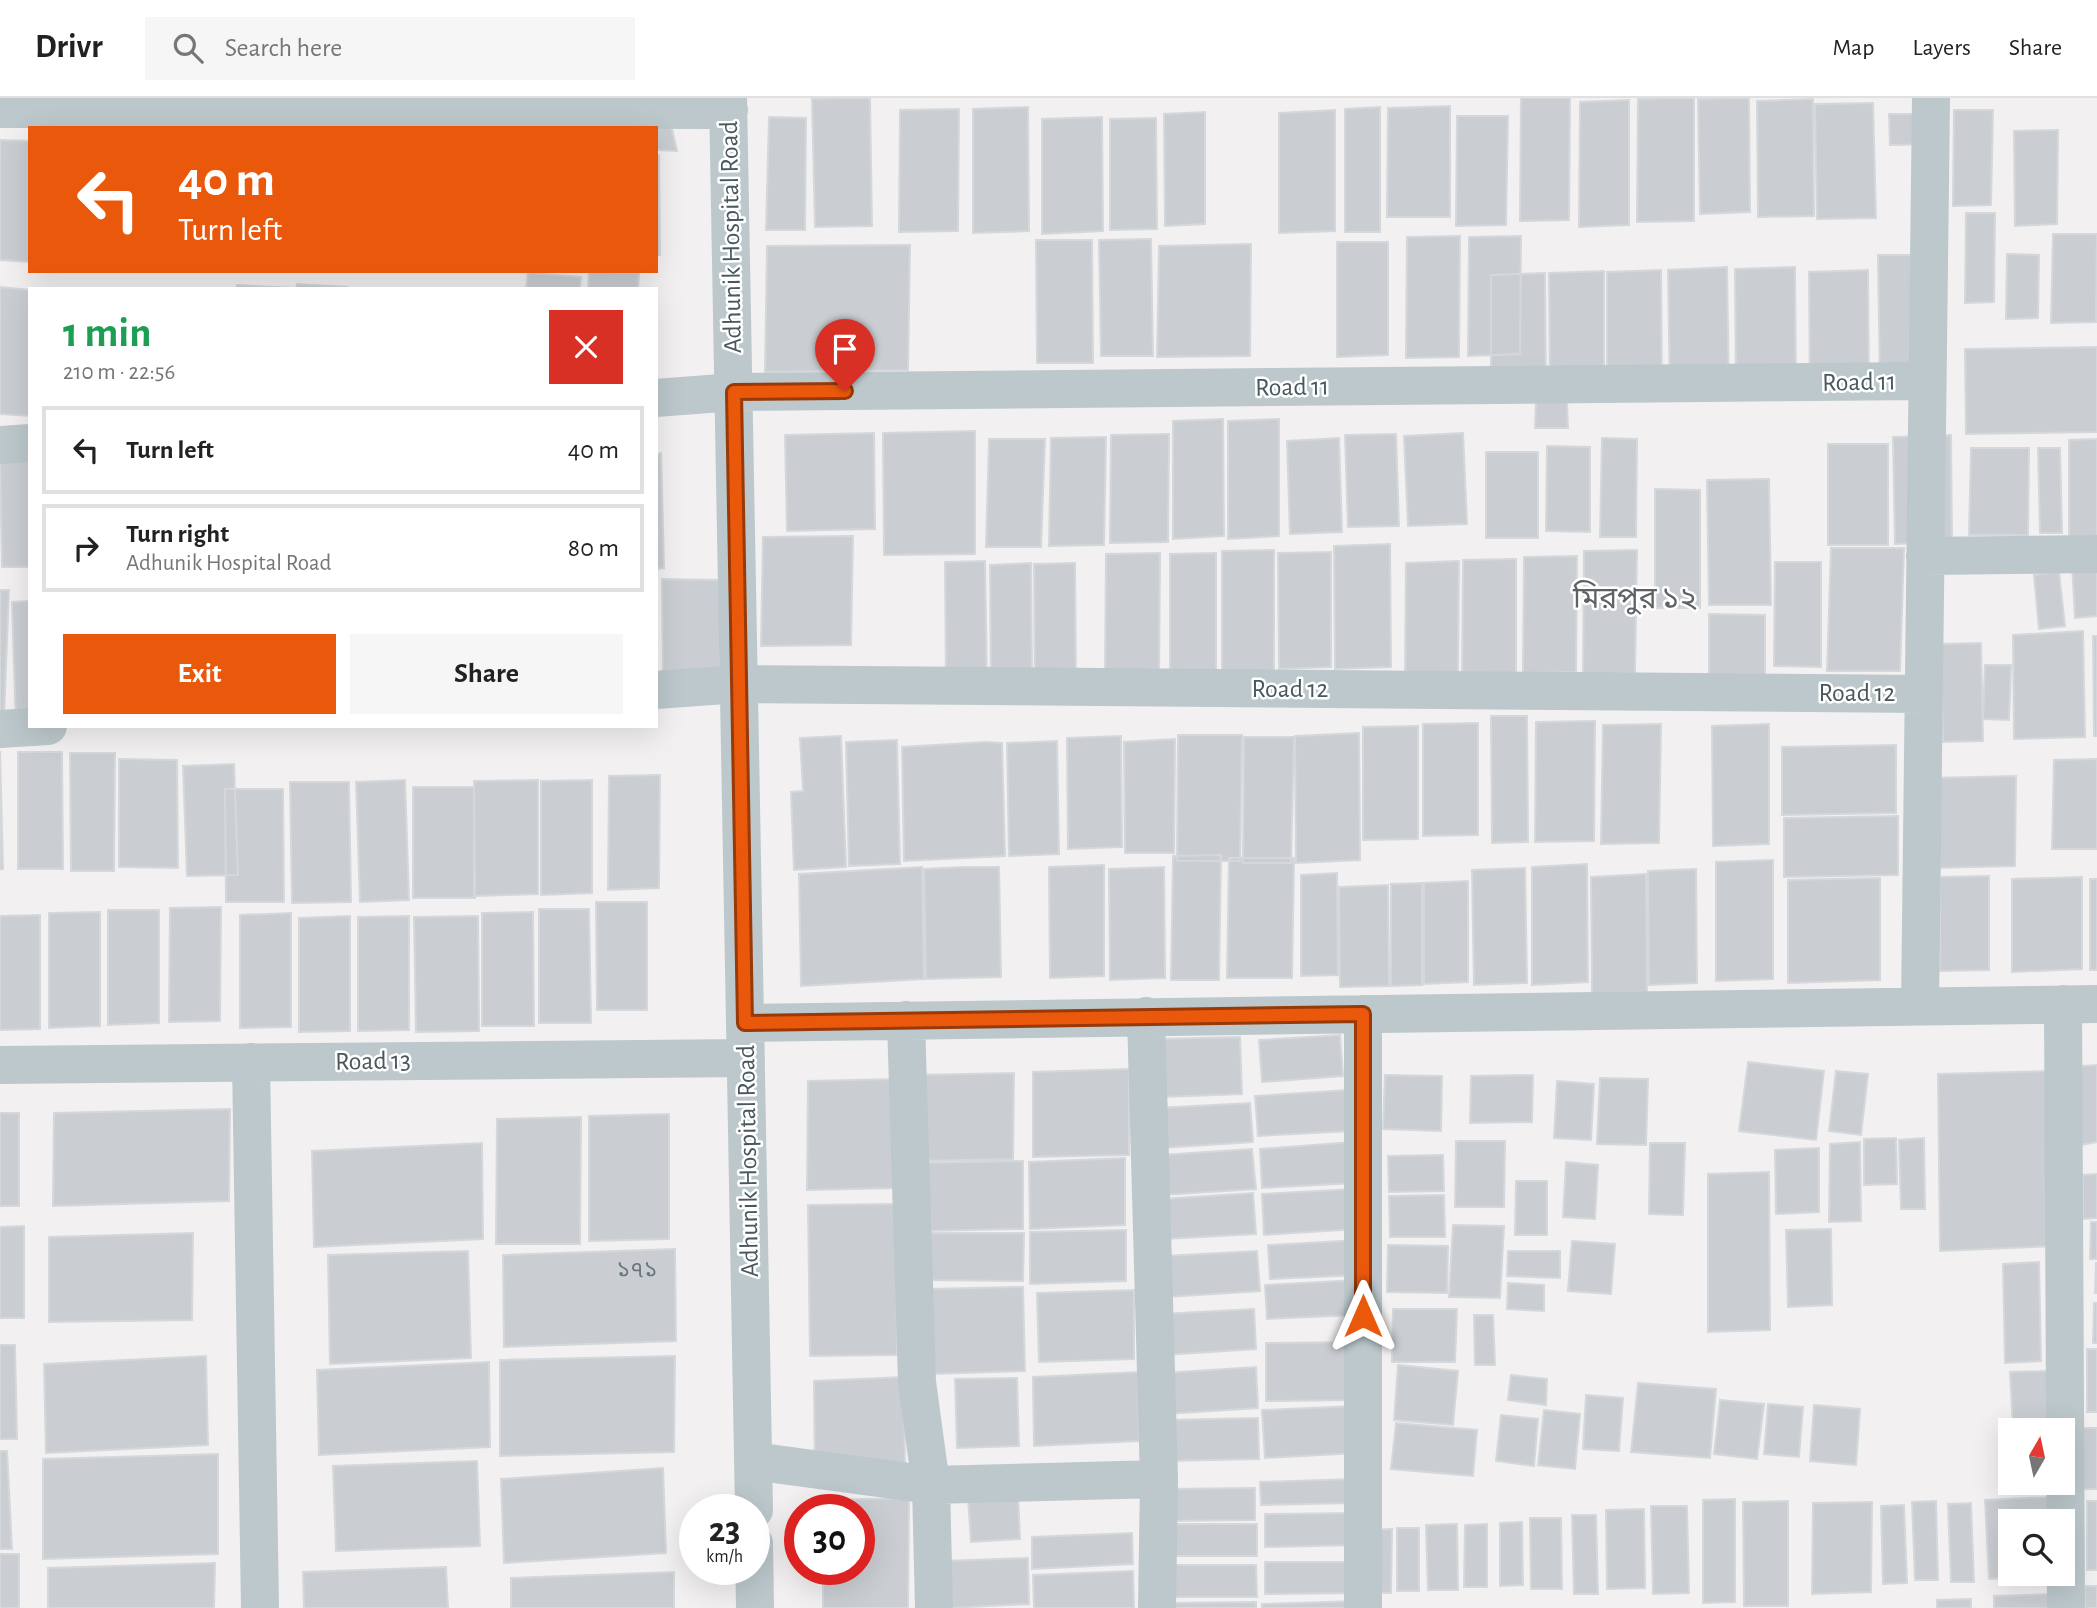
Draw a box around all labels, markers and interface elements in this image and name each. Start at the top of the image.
search box [145,17,635,80]
icon: search [169,29,207,67]
text: Drivr [35,31,103,64]
text: Search here [225,35,342,61]
text: Map [1832,36,1874,60]
text: Layers [1912,36,1971,60]
text: Share [2009,36,2062,60]
street label: Adhunik Hospital Road [716,121,746,353]
icon: left [63,154,154,245]
text: 40 m [178,156,275,205]
text: Turn left [178,214,282,246]
button: close [549,310,623,384]
text: 1 min [63,312,152,354]
pin [815,319,875,391]
icon: arrive [826,330,864,368]
text: 210 m · 22:56 [63,361,175,384]
street label: Road 11 [1822,368,1896,396]
street label: Road 11 [1255,373,1329,401]
icon: left [67,431,105,469]
text: Turn left [126,437,214,463]
text: 40 m [568,437,619,463]
text: Turn right [126,521,229,547]
icon: right [67,529,105,567]
text: 80 m [568,535,619,561]
text: Adhunik Hospital Road [126,552,332,575]
district label: মিরপুর ১২ [1572,580,1697,615]
button: Exit [63,634,336,714]
button: Share [350,634,623,714]
street label: Road 12 [1252,676,1329,702]
street label: Road 12 [1819,680,1896,706]
street label: Adhunik Hospital Road [733,1045,763,1277]
street label: Road 13 [335,1047,411,1075]
house number: ১৭১ [617,1259,657,1282]
position arrow [1326,1279,1400,1353]
north arrow [1998,1418,2076,1494]
map controls [1998,1418,2075,1586]
speed limit sign: 30 [784,1494,875,1585]
button: search [1998,1509,2075,1586]
text: 23 [709,1513,740,1548]
text: km/h [706,1548,743,1566]

